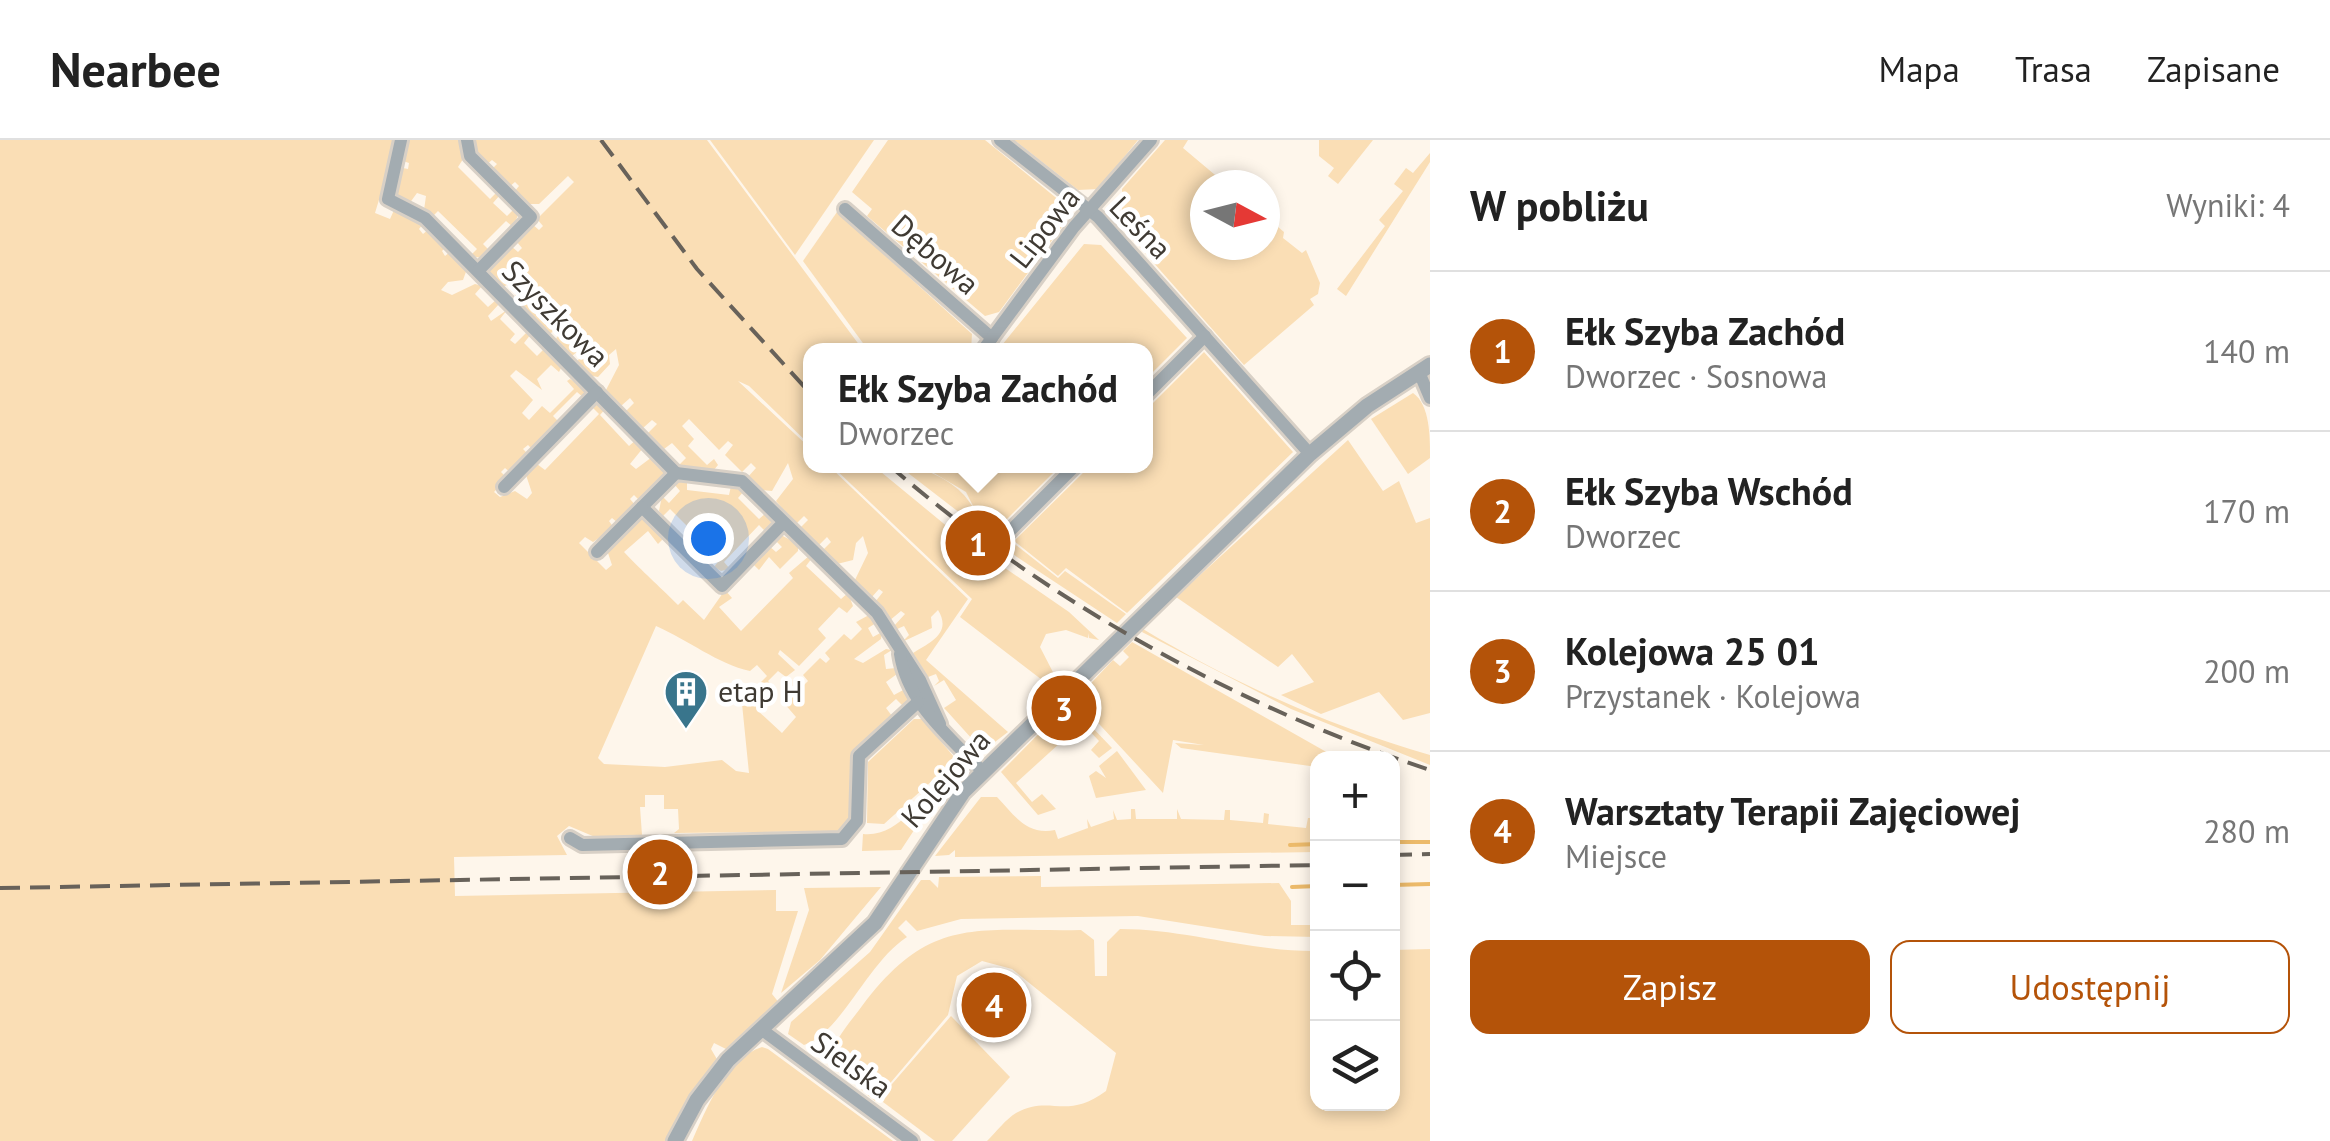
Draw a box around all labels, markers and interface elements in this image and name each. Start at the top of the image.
text: Nearbee [50,38,221,100]
text: Mapa [1879,46,1960,92]
text: Trasa [2015,46,2092,92]
text: Zapisane [2147,46,2280,92]
north arrow [1190,170,1280,260]
text: W pobliżu [1470,178,1649,233]
street label: Lipowa [1000,179,1088,276]
text: Wyniki: 4 [2166,184,2290,226]
street label: Leśna [1102,187,1180,267]
street label: Dębowa [884,205,988,303]
street label: Szyszkowa [494,251,618,375]
text: Ełk Szyba Zachód [1565,306,1845,355]
text: 1 [1493,330,1512,372]
text: 140 m [2203,330,2290,372]
popup [803,343,1153,473]
text: Dworzec · Sosnowa [1565,355,1827,397]
text: Ełk Szyba Zachód [838,363,1118,412]
text: Dworzec [838,412,954,454]
text: Ełk Szyba Wschód [1565,466,1853,515]
text: 2 [1493,490,1512,532]
text: 170 m [2203,490,2290,532]
pin: 1 [946,506,1010,580]
your location [683,513,734,564]
text: Dworzec [1565,515,1681,557]
text: Kolejowa 25 01 [1565,626,1820,675]
text: 3 [1493,650,1512,692]
text: 200 m [2203,650,2290,692]
building icon: etap H [663,669,709,730]
pin: 3 [1032,670,1096,746]
place label: etap H [718,671,803,710]
text: Przystanek · Kolejowa [1565,675,1861,717]
street label: Kolejowa [892,721,998,835]
map controls [1310,751,1400,1111]
button: + [1310,751,1400,841]
text: Warsztaty Terapii Zajęciowej [1565,786,2020,835]
text: 4 [1493,810,1512,852]
text: 280 m [2203,810,2290,852]
pin: 2 [628,834,692,910]
text: Miejsce [1565,835,1667,877]
button: − [1310,841,1400,931]
button: locate [1310,931,1400,1021]
button: Zapisz [1470,940,1870,1034]
button: Udostępnij [1890,940,2290,1034]
pin: 4 [962,968,1026,1042]
button: layers [1310,1021,1400,1111]
street label: Sielska [804,1022,900,1106]

